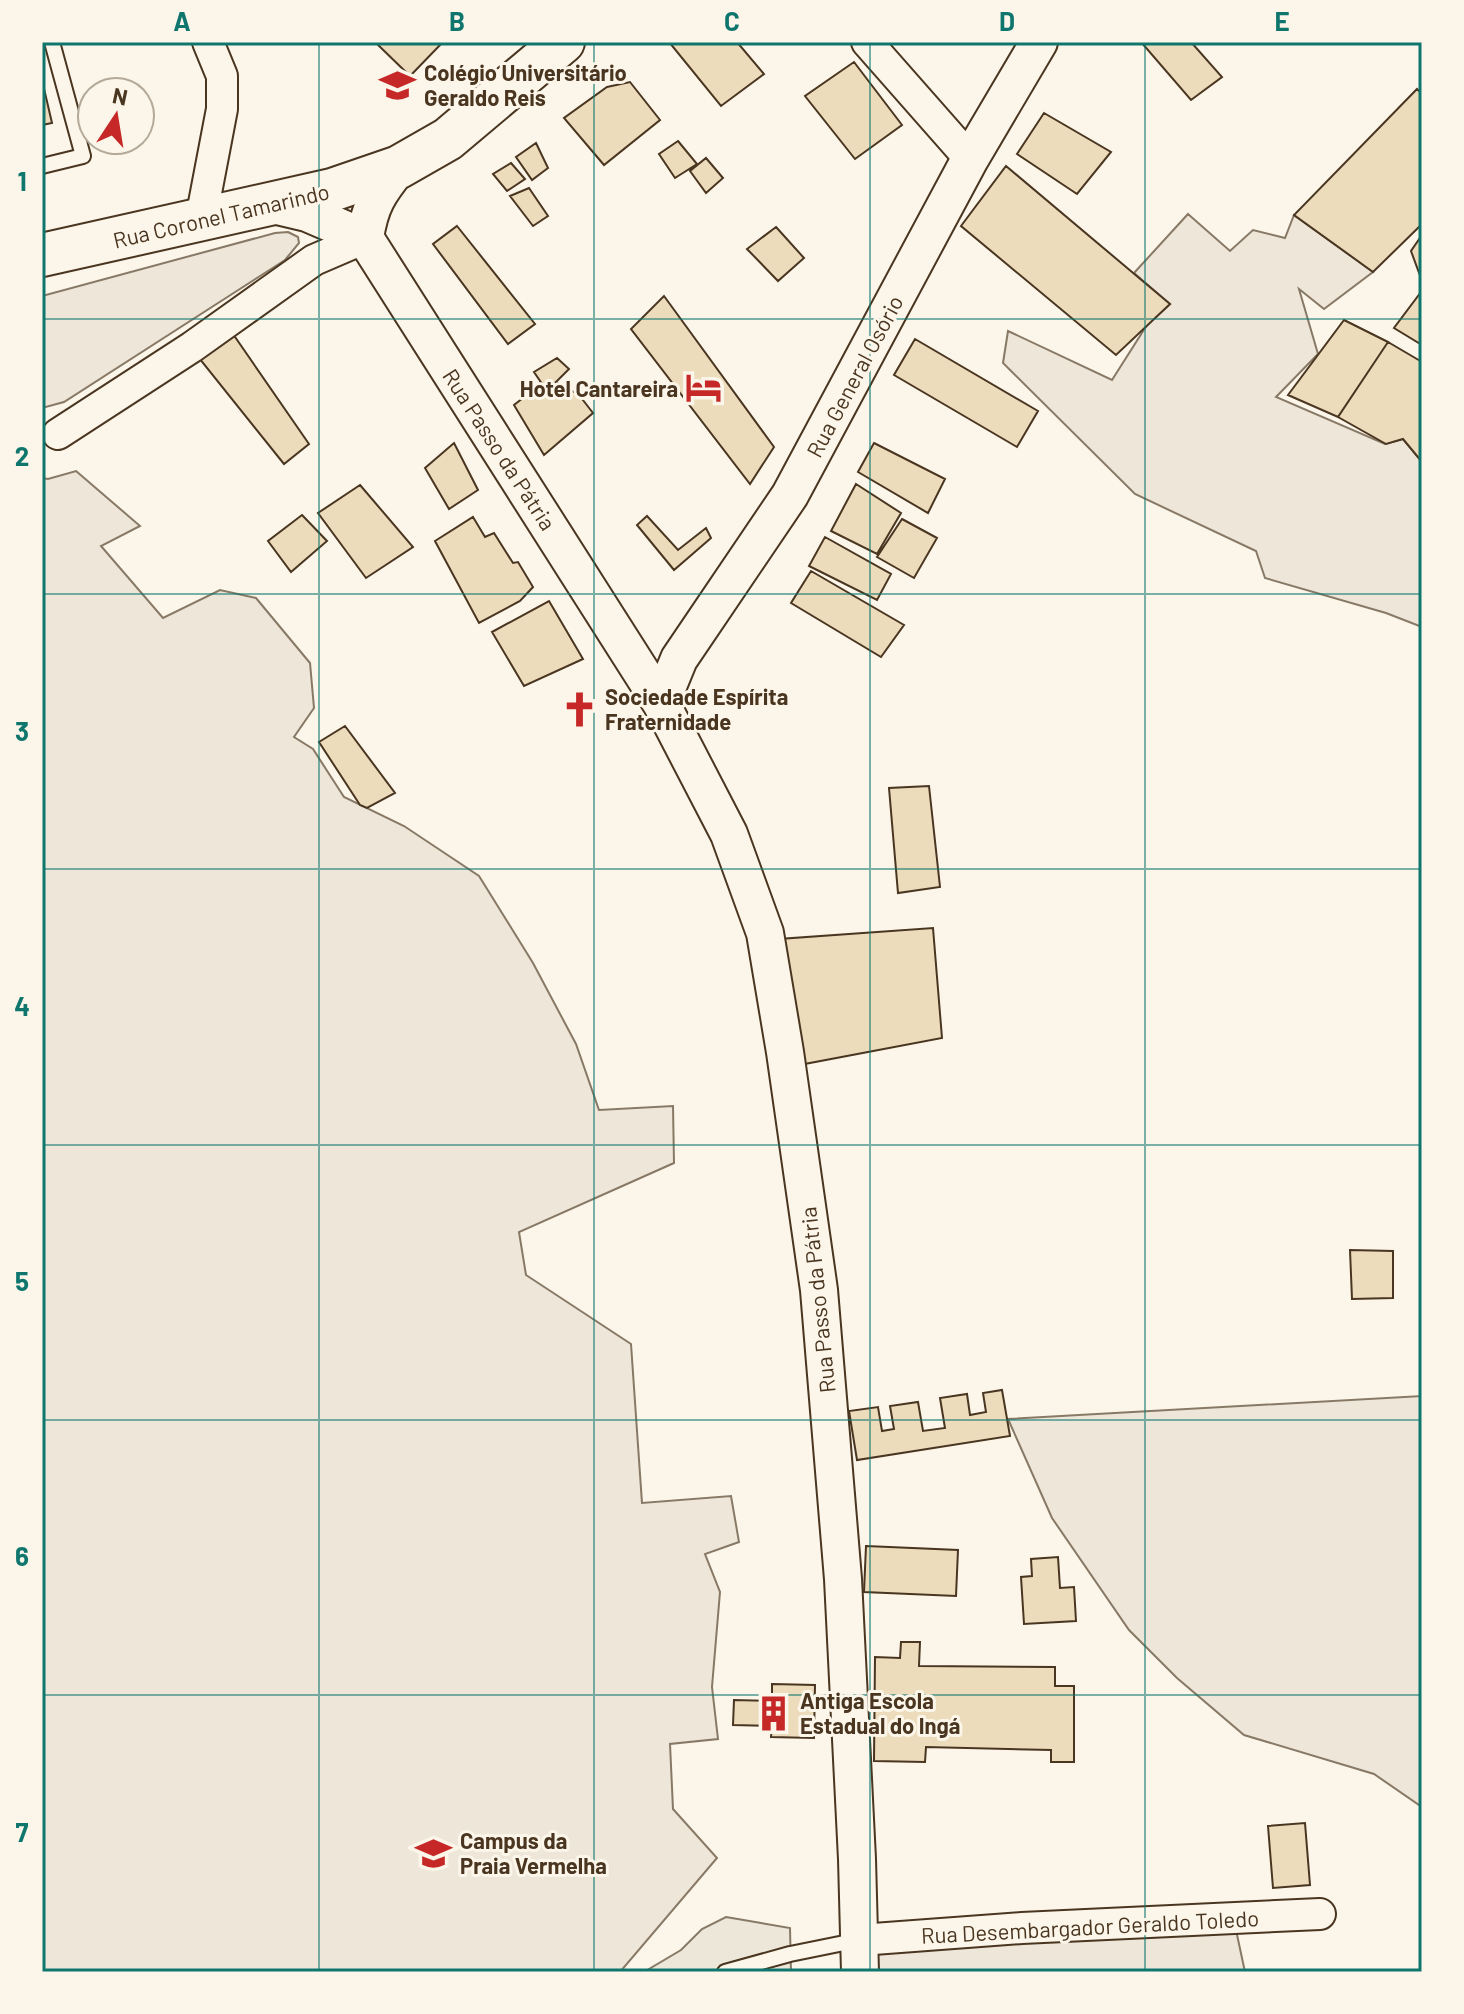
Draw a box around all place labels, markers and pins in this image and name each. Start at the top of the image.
place label: Colégio Universitário Geraldo Reis [424,59,627,110]
school or university icon: Colégio Universitário Geraldo Reis [379,66,417,104]
hotel icon: Hotel Cantareira [685,369,723,407]
place label: Hotel Cantareira [520,375,678,401]
place label: Sociedade Espírita Fraternidade [605,683,788,734]
church icon: Sociedade Espírita Fraternidade [560,690,598,728]
place label: Antiga Escola Estadual do Ingá [800,1687,960,1738]
building icon: Antiga Escola Estadual do Ingá [755,1694,793,1732]
place label: Campus da Praia Vermelha [460,1827,607,1878]
school or university icon: Campus da Praia Vermelha [415,1834,453,1872]

